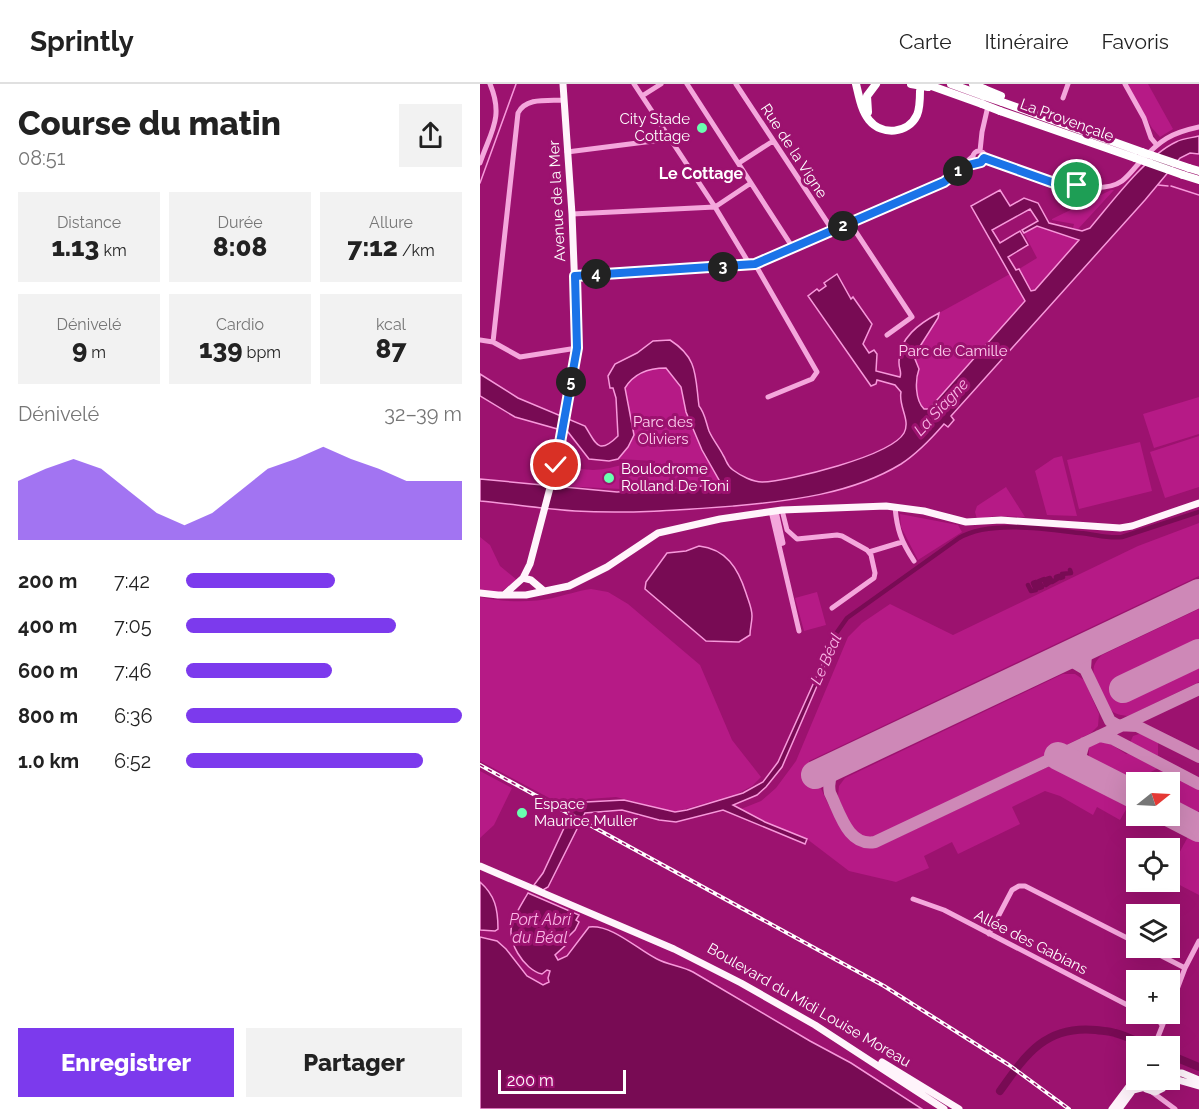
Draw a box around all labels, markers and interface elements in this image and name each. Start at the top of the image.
text: Sprintly [30,25,134,58]
text: Carte [899,29,951,54]
text: Itinéraire [984,29,1068,54]
text: Favoris [1101,29,1169,54]
street label: La Provençale [1018,95,1116,145]
street label: Rue de la Vigne [757,100,831,202]
text: Course du matin [18,104,281,143]
button: share [399,104,462,167]
place label: City Stade Cottage [620,110,690,145]
marker: City Stade Cottage [695,121,709,135]
street label: Avenue de la Mer [545,139,569,262]
text: 08:51 [18,146,65,170]
pin: 1 [943,156,973,186]
pin [1051,159,1102,210]
text: 1 [954,161,962,180]
district label: Le Cottage [659,164,744,183]
icon: arrive [1060,168,1093,201]
pin: 2 [828,211,858,241]
text: Distance [57,213,121,232]
text: Durée [217,213,263,232]
text: Allure [369,213,413,232]
text: 2 [838,216,848,235]
text: 1.13 [51,232,99,262]
text: 8:08 [213,232,267,262]
text: 7:12 [347,232,398,262]
text: km [99,241,127,260]
text: /km [398,241,435,260]
pin: 3 [708,252,738,282]
text: 3 [719,257,727,276]
pin: 4 [581,259,611,289]
text: 4 [591,264,601,283]
text: Dénivelé [56,315,122,334]
text: Cardio [216,315,264,334]
text: kcal [376,315,406,334]
text: 9 [72,334,87,364]
text: 139 [199,334,243,364]
text: 87 [376,334,406,364]
park label: Parc de Camille [899,342,1008,360]
text: m [87,343,106,362]
text: bpm [243,343,281,362]
pin: 5 [556,367,586,397]
text: 5 [567,372,575,391]
water label: La Siagne [910,374,973,440]
text: Dénivelé [18,402,99,426]
text: 32–39 m [384,402,462,426]
park label: Parc des Oliviers [633,413,693,448]
pin [530,439,581,490]
icon: check [539,448,572,481]
place label: Boulodrome Rolland De Toni [621,460,729,495]
marker: Boulodrome Rolland De Toni [602,471,616,485]
text: 200 m [18,569,77,593]
text: 7:42 [114,569,150,593]
text: 400 m [18,614,77,638]
text: 7:05 [114,614,152,638]
water label: Le Béal [806,631,846,687]
text: 600 m [18,659,78,683]
text: 7:46 [114,659,151,683]
text: 800 m [18,704,78,728]
text: 6:36 [114,704,153,728]
text: 1.0 km [18,749,79,773]
text: 6:52 [114,749,151,773]
north arrow [1126,772,1180,826]
map controls [1126,772,1180,1090]
place label: Espace Maurice Muller [534,795,639,830]
marker: Espace Maurice Muller [515,806,529,820]
button: locate [1126,838,1180,892]
button: layers [1126,904,1180,958]
street label: Allée des Gabians [971,906,1091,978]
water label: Port Abri du Béal [509,910,571,947]
street label: Boulevard du Midi Louise Moreau [704,939,914,1071]
button: + [1126,970,1180,1024]
button: Enregistrer [18,1028,234,1097]
button: Partager [246,1028,462,1097]
button: − [1126,1036,1180,1090]
scale bar [498,1067,626,1094]
text: 200 m [507,1071,554,1090]

